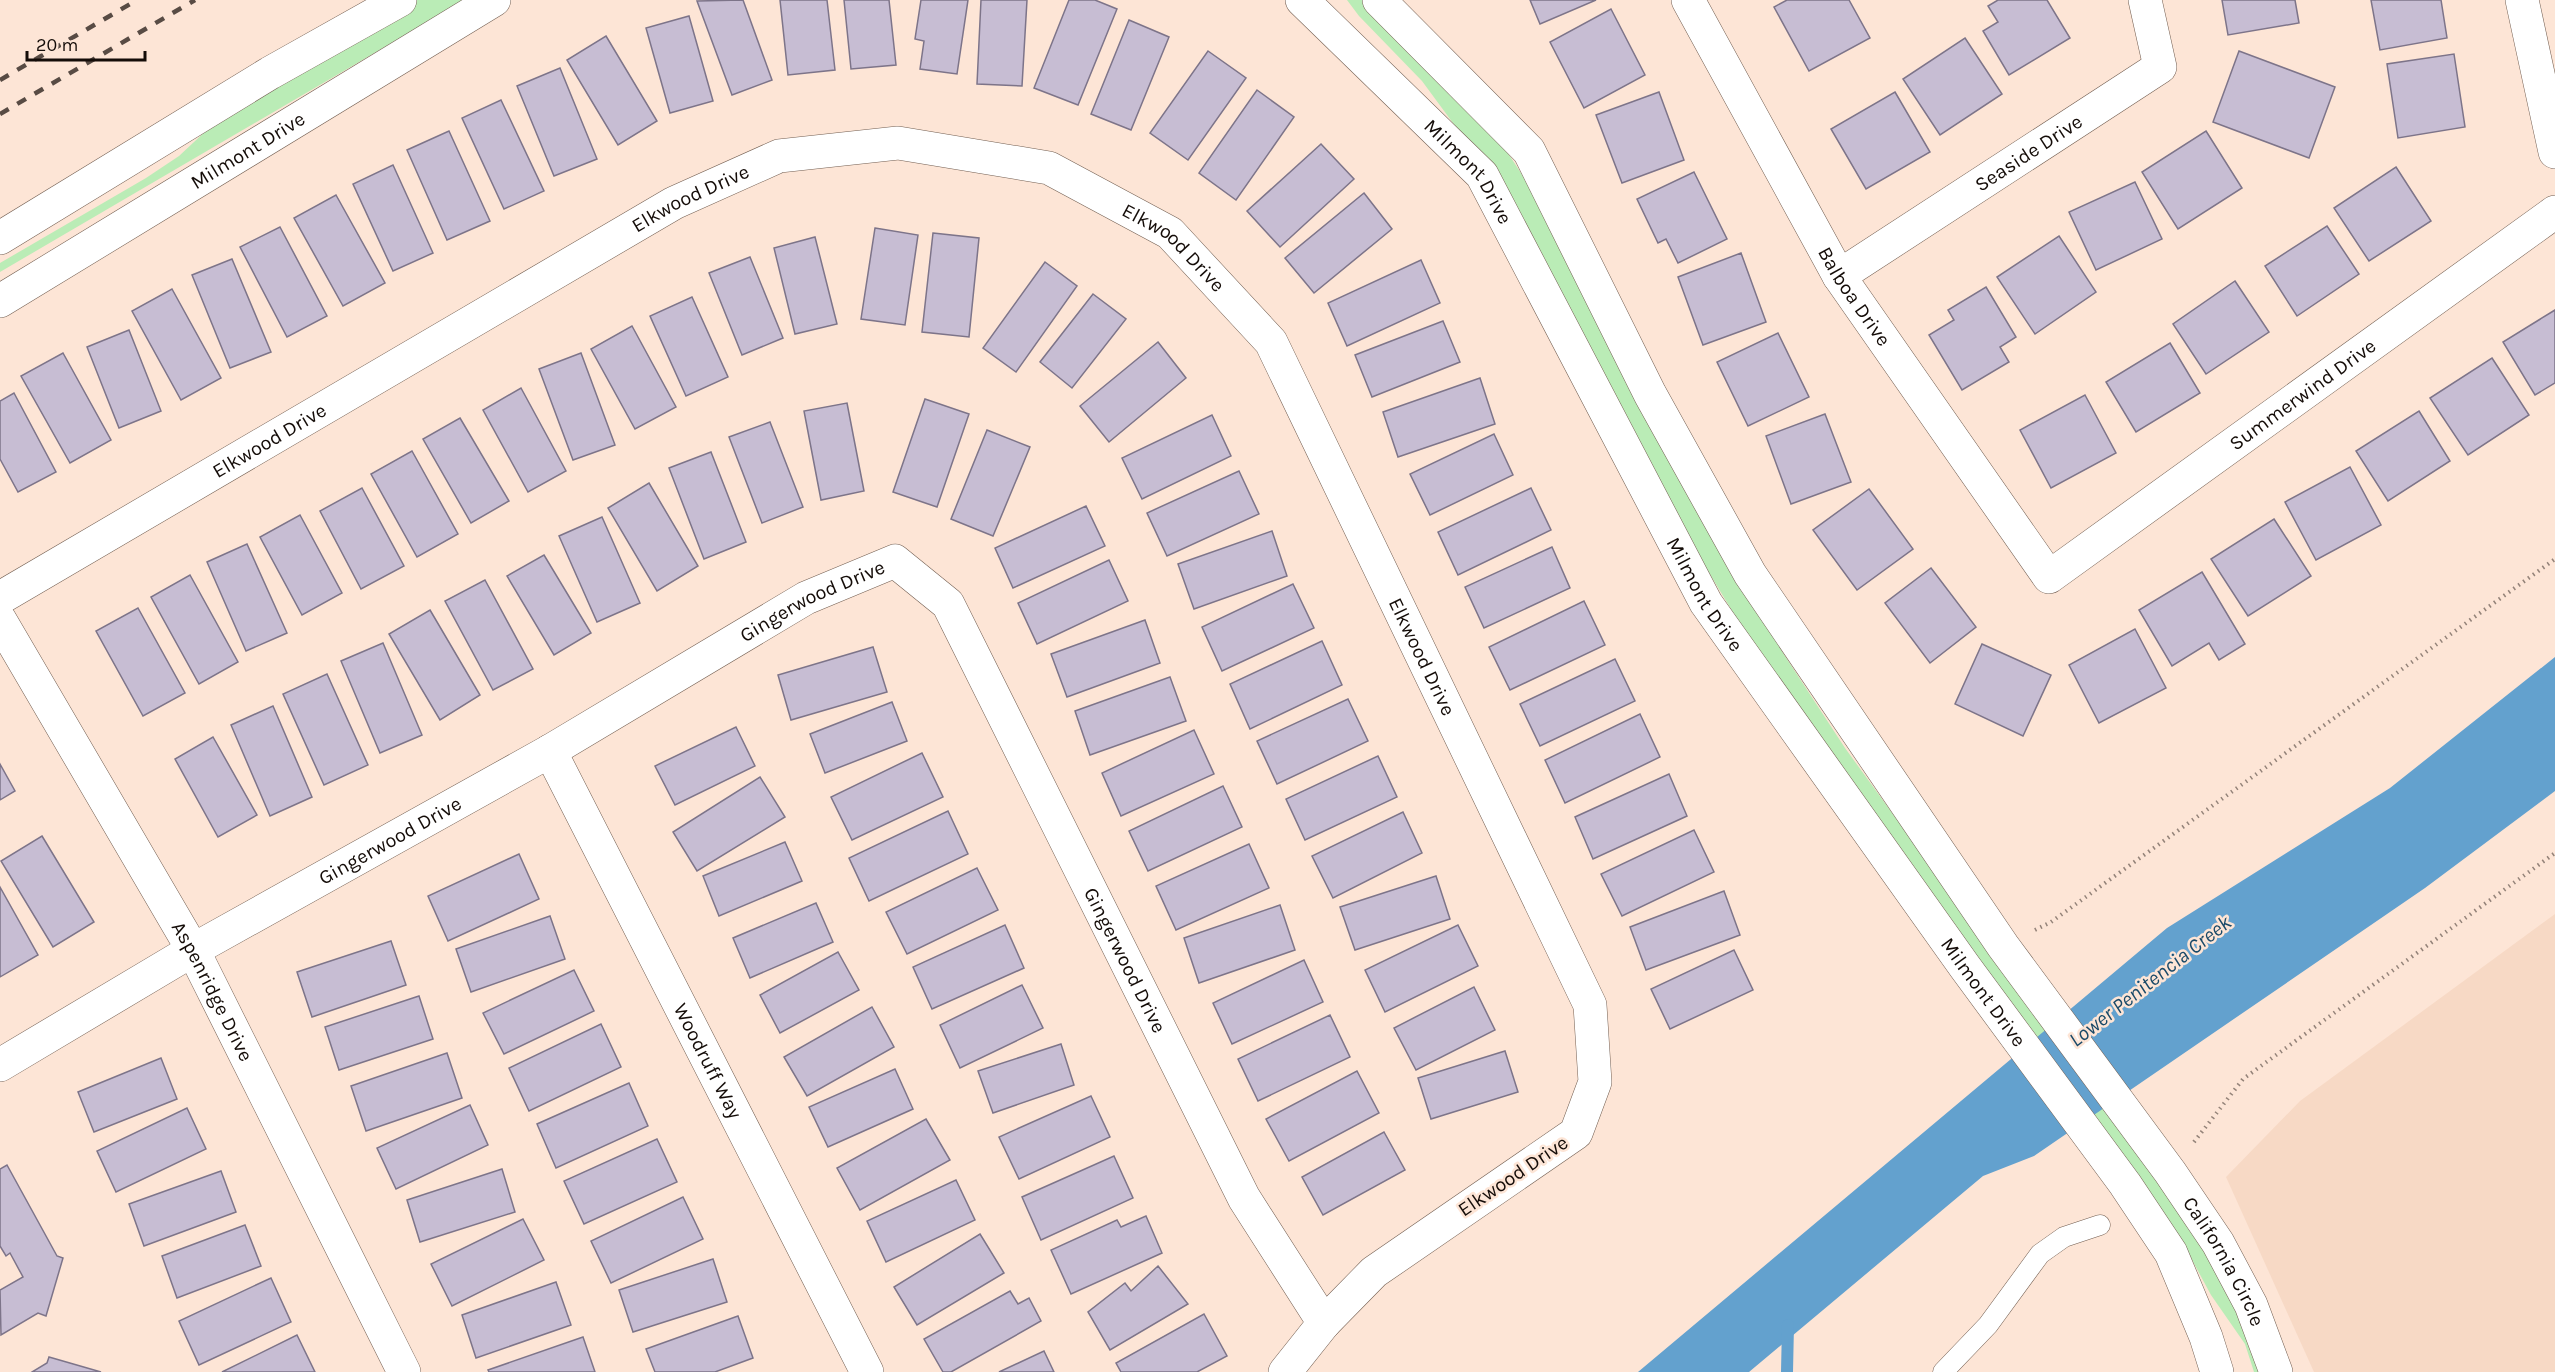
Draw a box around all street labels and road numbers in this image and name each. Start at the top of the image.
street label: Milmont Drive [186,107,309,194]
street label: Seaside Drive [1970,109,2086,196]
street label: Milmont Drive [1420,114,1517,228]
street label: Elkwood Drive [628,160,752,237]
street label: Elkwood Drive [1118,198,1230,296]
street label: Balboa Drive [1814,243,1896,350]
street label: Summerwind Drive [2225,334,2380,455]
street label: Elkwood Drive [208,398,330,482]
street label: Milmont Drive [1662,533,1748,656]
street label: Gingerwood Drive [735,555,888,647]
street label: Elkwood Drive [1384,594,1460,719]
street label: Gingerwood Drive [315,791,465,889]
street label: Gingerwood Drive [1080,883,1171,1036]
street label: Aspenridge Drive [167,917,258,1065]
street label: Milmont Drive [1936,933,2031,1051]
street label: Woodruff Way [669,999,747,1122]
street label: Elkwood Drive [1454,1131,1572,1221]
street label: California Circle [2179,1192,2269,1329]

